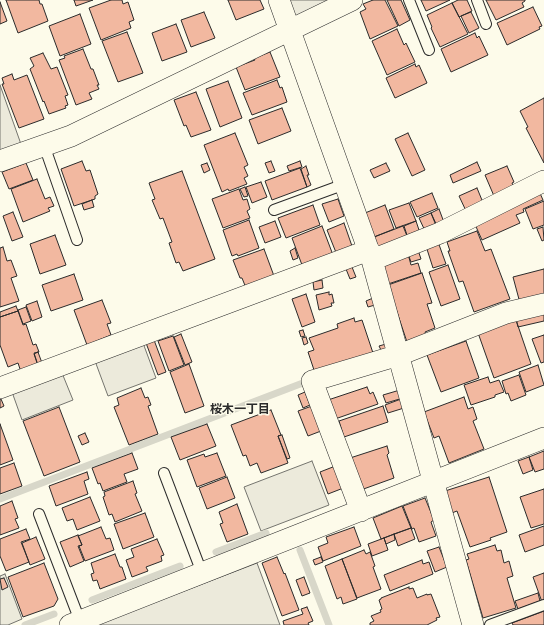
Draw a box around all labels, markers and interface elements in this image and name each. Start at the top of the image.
district label: 桜木一丁目 [210,403,270,417]

